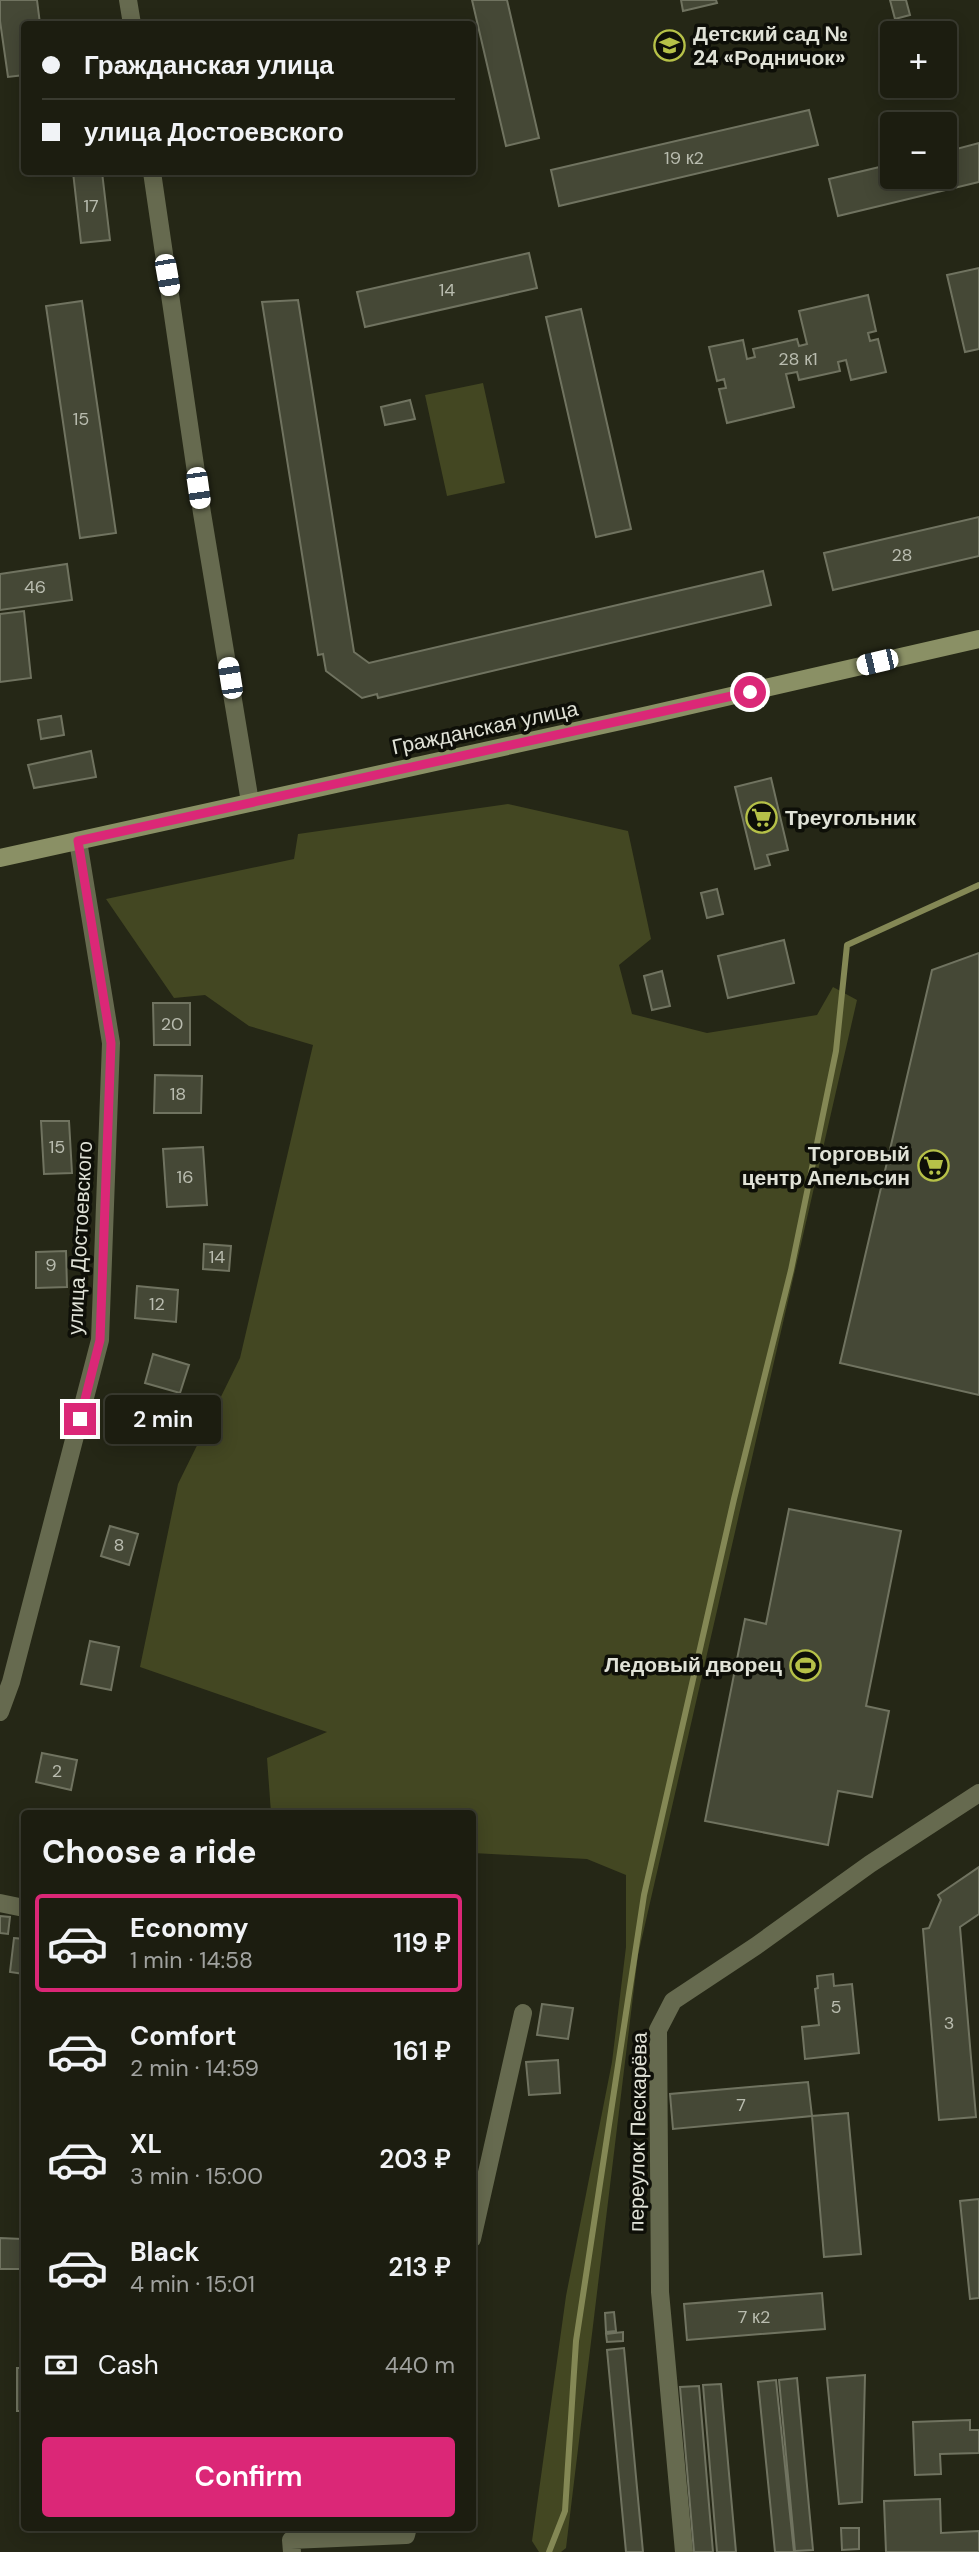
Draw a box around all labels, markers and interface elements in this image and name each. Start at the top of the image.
place label: Детский сад № 24 «Родничок» [693,20,848,72]
map controls [880,21,957,189]
button: + [880,21,957,98]
school or university icon: Детский сад № 24 «Родничок» [653,29,687,63]
text: Гражданская улица [84,48,334,82]
button: − [880,112,957,189]
text: улица Достоевского [84,115,344,149]
house number: 19 к2 [664,146,704,170]
house number: 17 [83,194,99,218]
car [154,252,181,298]
house number: 14 [439,278,455,302]
house number: 28 к1 [778,347,818,371]
house number: 15 [73,407,89,431]
car [185,466,212,510]
house number: 28 [891,543,913,567]
house number: 46 [24,575,46,599]
car [855,647,900,677]
car [217,656,244,700]
route start [734,676,766,708]
street label: Гражданская улица [389,695,581,761]
supermarket icon: Треугольник [745,801,779,835]
place label: Треугольник [785,804,917,832]
house number: 20 [161,1012,183,1036]
house number: 18 [170,1082,186,1106]
house number: 15 [49,1135,65,1159]
street label: улица Достоевского [61,1140,99,1336]
place label: Торговый центр Апельсин [742,1140,910,1192]
supermarket icon: Торговый центр Апельсин [916,1149,950,1183]
house number: 16 [177,1165,193,1189]
house number: 14 [209,1245,225,1269]
house number: 9 [45,1253,57,1277]
house number: 12 [149,1292,165,1316]
callout: 2 min [104,1394,220,1444]
route end [64,1403,96,1435]
text: 2 min [133,1404,193,1434]
house number: 8 [114,1533,124,1557]
sports icon: Ледовый дворец [788,1648,822,1682]
place label: Ледовый дворец [605,1651,782,1679]
house number: 2 [52,1759,62,1783]
text: Choose a ride [42,1831,257,1873]
text: Economy [130,1911,248,1945]
icon: car [46,1912,109,1975]
text: 119 ₽ [393,1926,451,1960]
text: 1 min · 14:58 [130,1945,253,1975]
house number: 5 [831,1995,841,2019]
house number: 3 [944,2011,954,2035]
text: Comfort [130,2019,236,2053]
icon: car [46,2020,109,2083]
street label: переулок Пескарёва [622,2032,654,2232]
text: 161 ₽ [393,2034,451,2068]
text: 2 min · 14:59 [130,2053,259,2083]
house number: 7 [736,2093,746,2117]
text: XL [130,2127,162,2161]
icon: car [46,2128,109,2191]
text: 203 ₽ [379,2142,451,2176]
text: 3 min · 15:00 [130,2161,263,2191]
text: Black [130,2235,200,2269]
icon: car [46,2236,109,2299]
text: 213 ₽ [388,2250,451,2284]
text: 4 min · 15:01 [130,2269,255,2299]
house number: 7 к2 [738,2305,770,2329]
icon: cash [42,2346,80,2384]
text: Cash [98,2348,159,2382]
text: 440 m [385,2350,455,2380]
button: Confirm [42,2437,455,2517]

